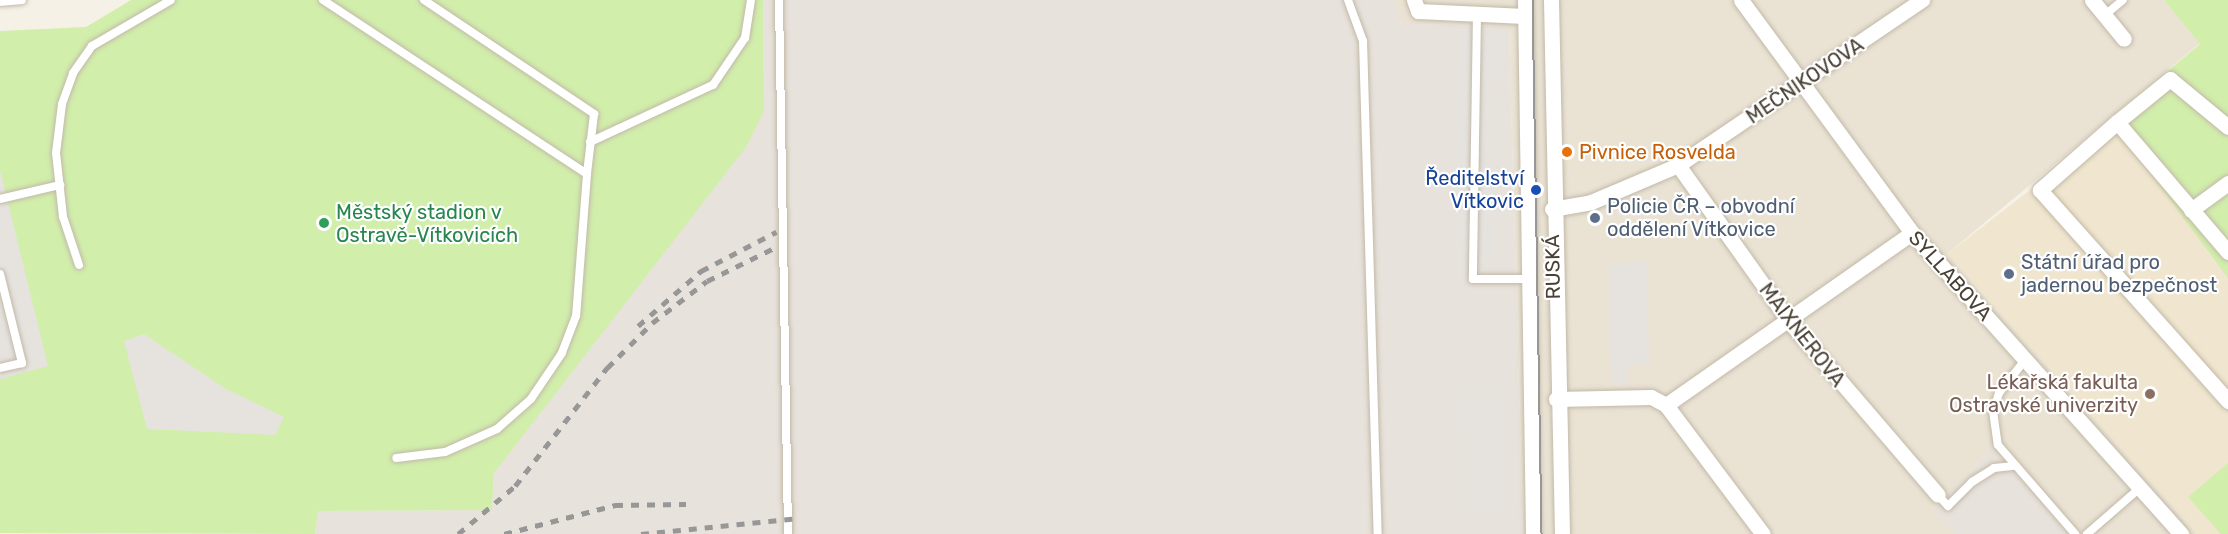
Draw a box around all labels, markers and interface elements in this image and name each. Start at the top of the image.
street label: MEČNIKOVOVA [1742,33,1868,129]
place label: Pivnice Rosvelda [1579,140,1736,164]
marker: Pivnice Rosvelda [1560,145,1574,159]
place label: Ředitelství Vítkovic [1425,166,1524,213]
marker: Ředitelství Vítkovic [1529,183,1543,197]
place label: Policie ČR – obvodní oddělení Vítkovice [1607,195,1795,242]
place label: Městský stadion v Ostravě-Vítkovicích [336,200,518,247]
marker: Policie ČR – obvodní oddělení Vítkovice [1588,211,1602,225]
marker: Městský stadion v Ostravě-Vítkovicích [317,216,331,230]
street label: SYLLABOVA [1903,226,1997,326]
street label: RUSKÁ [1540,234,1566,300]
place label: Státní úřad pro jadernou bezpečnost [2021,250,2217,297]
marker: Státní úřad pro jadernou bezpečnost [2002,267,2016,281]
street label: MAIXNEROVA [1754,278,1850,392]
place label: Lékařská fakulta Ostravské univerzity [1949,371,2138,418]
marker: Lékařská fakulta Ostravské univerzity [2143,387,2157,401]

